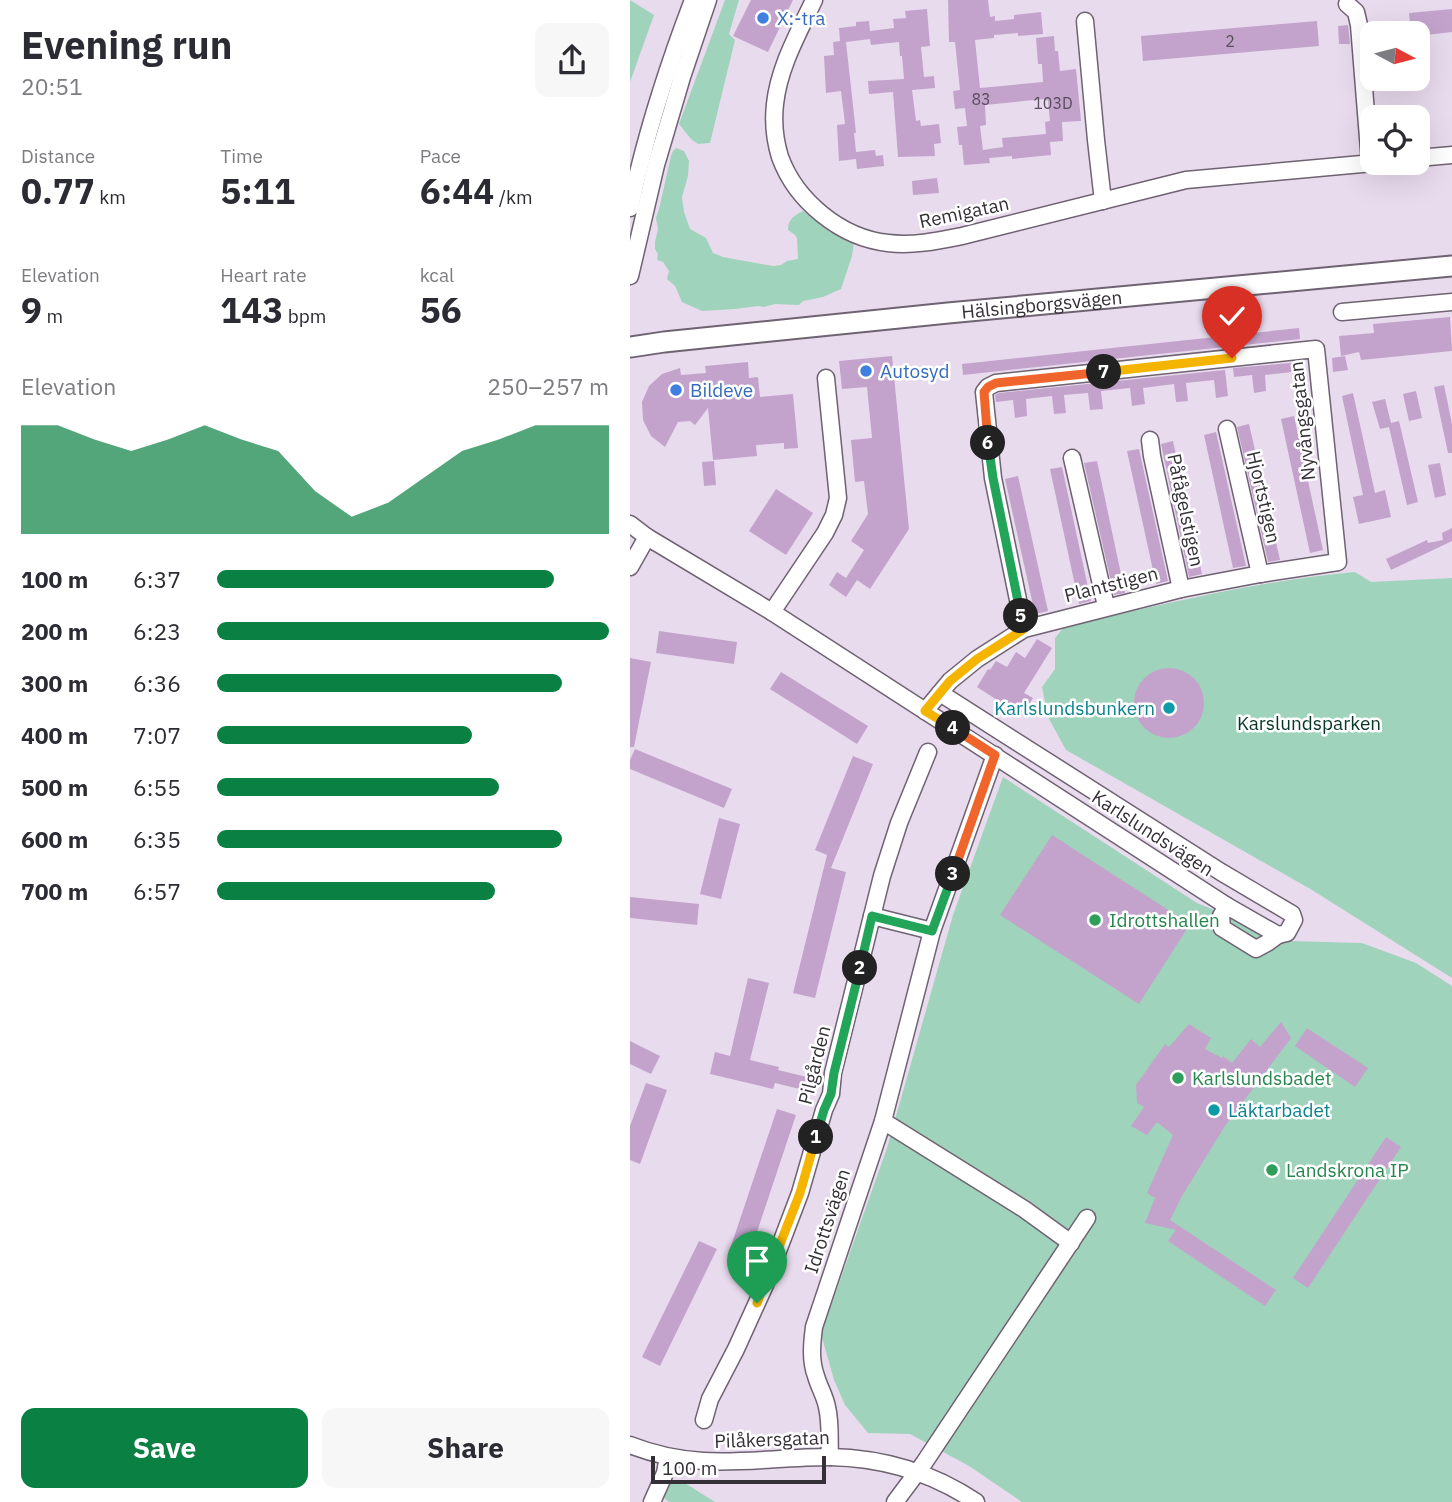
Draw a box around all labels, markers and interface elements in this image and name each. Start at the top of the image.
place label: X:-tra [777,6,825,30]
marker: X:-tra [755,10,771,26]
text: Evening run [21,20,232,69]
north arrow [1360,21,1430,91]
map controls [1360,21,1430,175]
button: share [535,23,609,97]
house number: 2 [1225,31,1235,51]
text: 20:51 [21,71,83,101]
house number: 83 [971,89,991,109]
house number: 103D [1033,93,1073,113]
button: locate [1360,105,1430,175]
text: Distance [21,144,95,168]
text: Time [220,144,263,168]
text: Pace [420,144,461,168]
text: 0.77 [21,168,95,214]
text: 5:11 [220,168,295,214]
text: 6:44 [420,168,494,214]
text: km [95,185,126,209]
text: /km [494,185,533,209]
street label: Remigatan [917,191,1011,233]
text: Elevation [21,263,100,287]
text: Heart rate [220,263,307,287]
text: kcal [420,263,454,287]
street label: Hälsingborgsvägen [960,285,1123,324]
pin [1202,286,1262,358]
text: 9 [21,287,42,333]
text: 143 [220,287,283,333]
text: 56 [420,287,462,333]
icon: check [1213,297,1251,335]
text: m [42,304,63,328]
text: bpm [283,304,326,328]
pin: 7 [1086,354,1121,390]
place label: Autosyd [880,359,950,383]
text: 7 [1098,359,1109,383]
street label: Nyvångsgatan [1284,360,1320,482]
marker: Autosyd [858,363,874,379]
text: Elevation [21,371,116,401]
text: 250–257 m [487,371,609,401]
place label: Bildeve [690,378,753,402]
marker: Bildeve [668,382,684,398]
pin: 6 [970,426,1006,460]
text: 6 [982,430,993,454]
street label: Hjortstigen [1242,448,1286,546]
street label: Påfågelstigen [1162,451,1210,569]
street label: Plantstigen [1062,561,1160,607]
text: 100 m [21,564,88,594]
text: 6:37 [133,564,181,594]
pin: 5 [1004,598,1038,634]
text: 5 [1015,603,1026,627]
text: 200 m [21,616,88,646]
text: 6:23 [133,616,181,646]
text: 300 m [21,668,88,698]
text: 6:36 [133,668,181,698]
place label: Karlslundsbunkern [994,696,1155,720]
marker: Karlslundsbunkern [1161,700,1177,716]
pin: 4 [936,710,970,746]
park label: Karslundsparken [1237,711,1381,735]
text: 4 [947,715,958,739]
text: 400 m [21,720,88,750]
text: 7:07 [133,720,181,750]
text: 500 m [21,772,88,802]
text: 6:55 [133,772,181,802]
street label: Karlslundsvägen [1088,785,1218,881]
text: 600 m [21,824,88,854]
text: 6:35 [133,824,181,854]
pin: 3 [936,856,970,892]
text: 3 [947,861,958,885]
text: 700 m [21,876,88,906]
text: 6:57 [133,876,181,906]
place label: Idrottshallen [1109,908,1220,932]
marker: Idrottshallen [1087,912,1103,928]
pin: 2 [842,950,877,986]
text: 2 [854,955,865,979]
street label: Pilgården [793,1023,835,1107]
place label: Karlslundsbadet [1192,1066,1332,1090]
marker: Karlslundsbadet [1170,1070,1186,1086]
place label: Läktarbadet [1228,1098,1331,1122]
marker: Läktarbadet [1206,1102,1222,1118]
pin: 1 [798,1120,834,1154]
text: 1 [810,1124,821,1148]
place label: Landskrona IP [1286,1158,1409,1182]
marker: Landskrona IP [1264,1162,1280,1178]
street label: Idrottsvägen [799,1166,855,1276]
pin [727,1231,787,1303]
icon: arrive [738,1242,776,1280]
button: Save [21,1408,308,1488]
button: Share [322,1408,609,1488]
street label: Pilåkersgatan [714,1425,830,1453]
scale bar [651,1453,826,1485]
text: 100 m [662,1456,717,1480]

